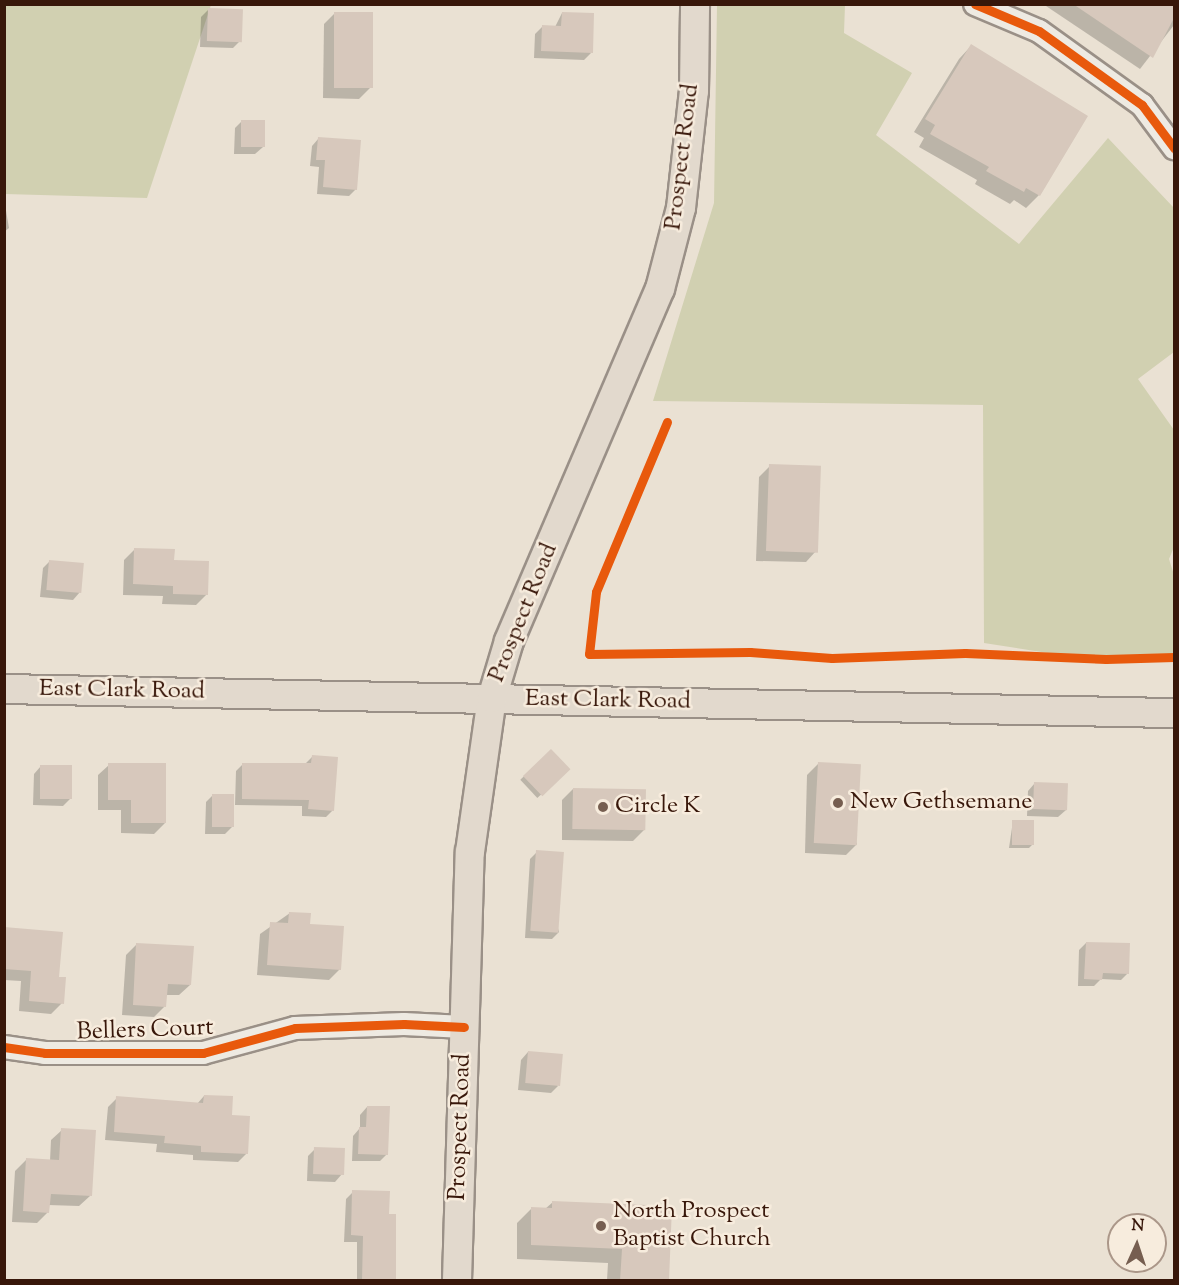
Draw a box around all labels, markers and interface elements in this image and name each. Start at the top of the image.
street label: Prospect Road [660,82,706,232]
street label: Prospect Road [483,539,565,687]
street label: East Clark Road [39,675,205,707]
street label: East Clark Road [525,685,691,717]
place label: New Gethsemane [850,789,1032,817]
place label: Circle K [615,793,701,821]
marker: New Gethsemane [831,796,845,810]
marker: Circle K [596,800,610,814]
street label: Bellers Court [76,1014,214,1048]
street label: Prospect Road [444,1053,478,1201]
place label: North Prospect Baptist Church [613,1198,771,1254]
north arrow [1107,1213,1167,1273]
text: N [1131,1215,1145,1238]
marker: North Prospect Baptist Church [594,1219,608,1233]

